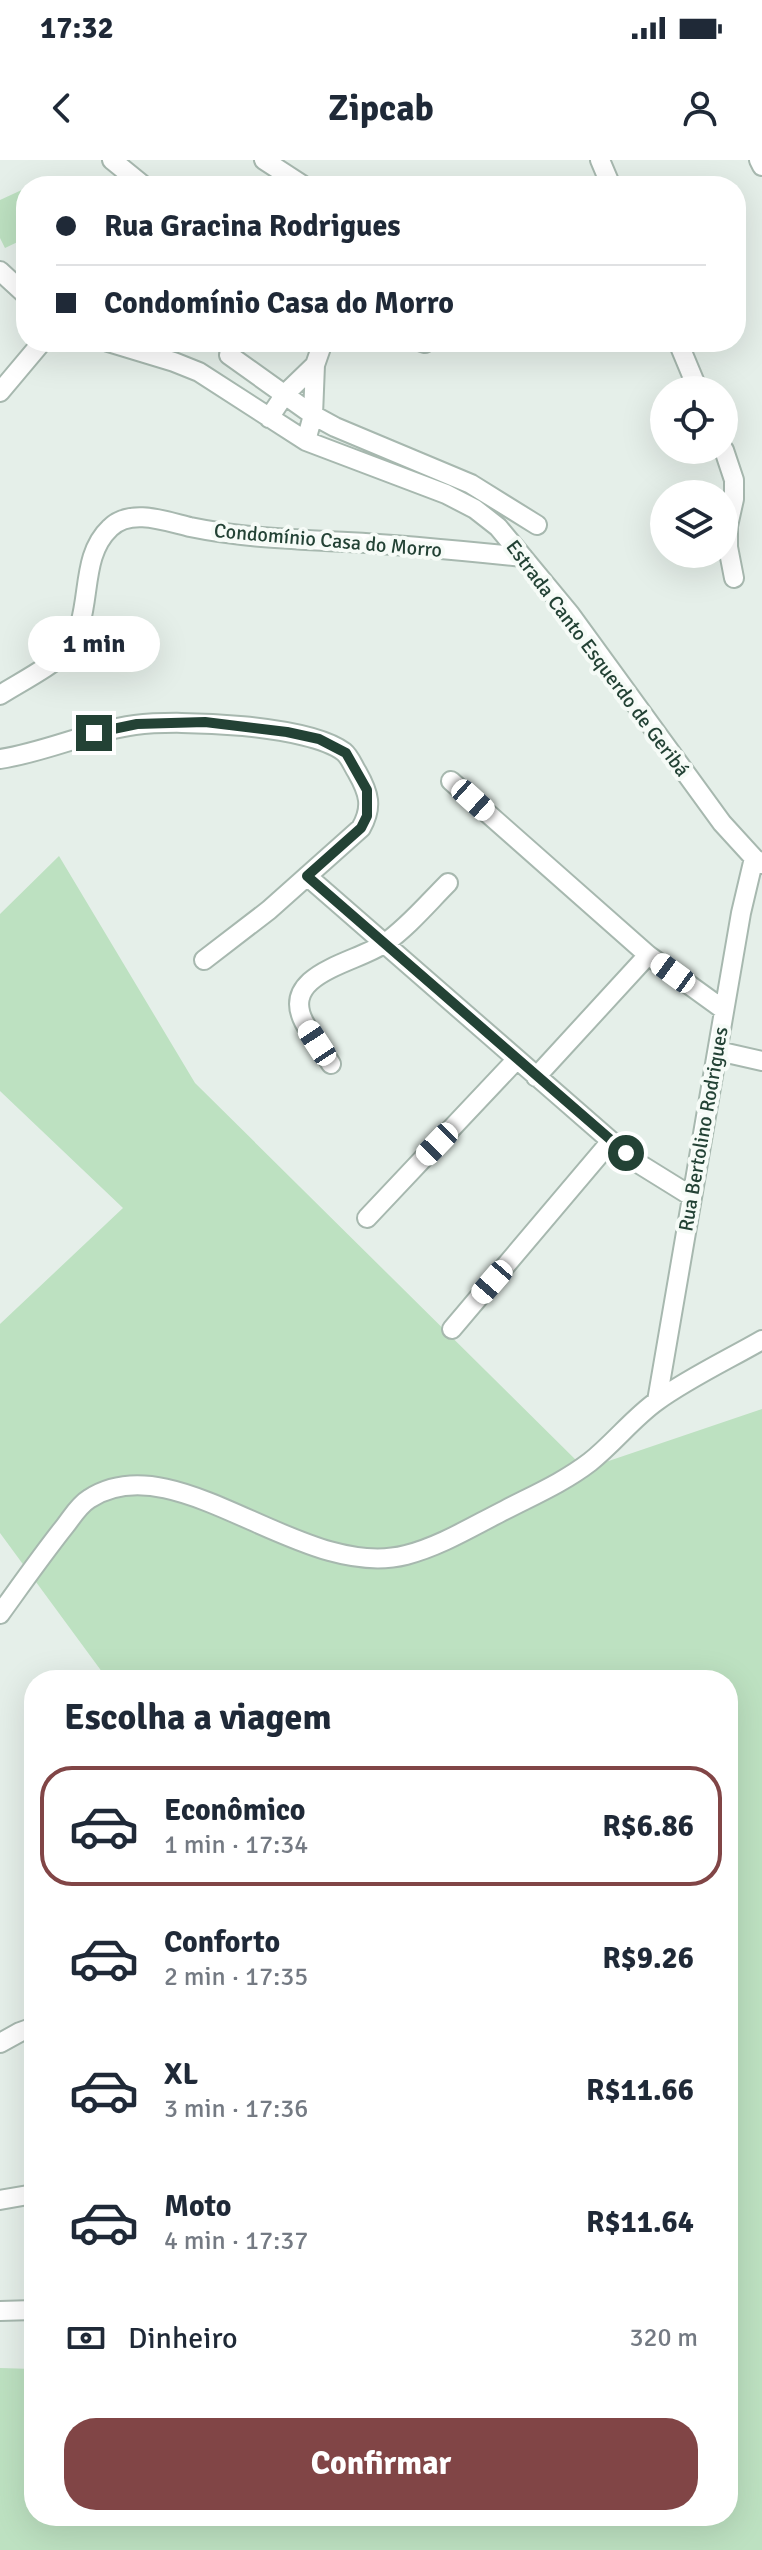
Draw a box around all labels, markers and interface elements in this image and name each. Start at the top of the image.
text: 17:32 [40,10,114,47]
icon: back [40,86,84,130]
text: Zipcab [328,86,434,131]
icon: person [678,86,722,130]
text: Rua Gracina Rodrigues [104,208,401,245]
text: Condomínio Casa do Morro [104,285,454,322]
map controls [650,376,738,568]
button: locate [650,376,738,464]
button: layers [650,480,738,568]
street label: Condomínio Casa do Morro [213,518,443,563]
street label: Estrada Canto Esquerdo de Geribá [500,535,695,782]
callout: 1 min [28,617,160,673]
text: 1 min [63,628,125,660]
route end [76,715,112,751]
car [447,775,499,825]
car [647,949,699,997]
car [294,1016,340,1070]
street label: Rua Bertolino Rodrigues [673,1025,734,1233]
car [412,1118,462,1170]
route start [608,1135,644,1171]
car [467,1256,517,1308]
text: Escolha a viagem [64,1695,332,1740]
icon: car [68,1790,140,1862]
text: Econômico [164,1792,306,1829]
text: R$6.86 [602,1808,694,1845]
text: 1 min · 17:34 [164,1829,308,1861]
icon: car [68,1922,140,1994]
text: Conforto [164,1924,280,1961]
text: R$9.26 [602,1940,694,1977]
text: 2 min · 17:35 [164,1961,308,1993]
icon: car [68,2054,140,2126]
text: XL [164,2056,198,2093]
text: R$11.66 [586,2072,694,2109]
text: 3 min · 17:36 [164,2093,308,2125]
icon: car [68,2186,140,2258]
text: Moto [164,2188,231,2225]
text: R$11.64 [586,2204,694,2241]
text: 4 min · 17:37 [164,2225,308,2257]
icon: cash [64,2316,108,2360]
text: Dinheiro [128,2320,238,2357]
text: 320 m [629,2322,698,2354]
button: Confirmar [64,2418,698,2510]

